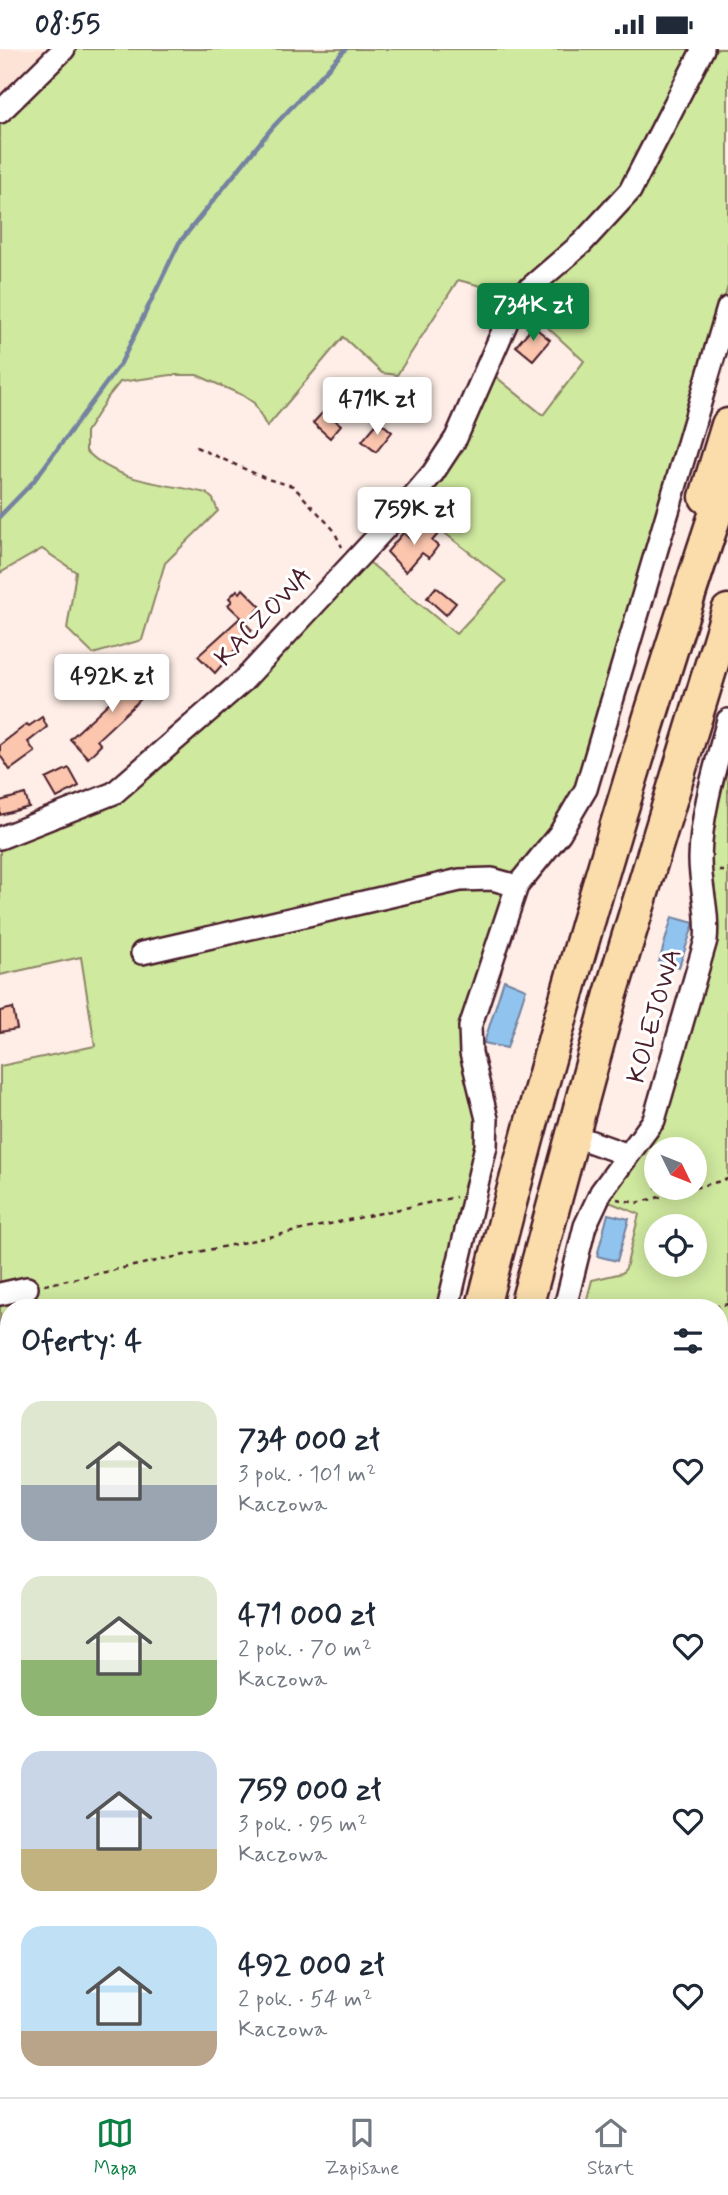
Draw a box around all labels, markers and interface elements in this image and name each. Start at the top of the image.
text: 08:55 [35,8,100,42]
pin: 734K zł [468,283,598,343]
text: 734K zł [493,291,573,321]
pin: 471K zł [312,377,442,437]
text: 471K zł [339,385,415,415]
pin: 759K zł [349,487,479,547]
text: 759K zł [374,495,454,525]
street label: KACZOWA [208,560,320,674]
pin: 492K zł [47,655,177,714]
text: 492K zł [70,662,154,692]
street label: KOLEJOWA [620,945,690,1087]
north arrow [644,1137,707,1201]
map controls [644,1137,707,1277]
button: locate [644,1214,707,1277]
text: Oferty: 4 [21,1322,142,1361]
icon: filters [669,1322,707,1360]
text: 734 000 zł [238,1421,380,1460]
icon: home [77,1429,161,1513]
icon: heart [669,1452,707,1490]
text: 3 pok. · 101 m² [238,1460,376,1490]
text: Kaczowa [238,1490,327,1520]
text: 471 000 zł [238,1596,375,1635]
icon: home [77,1604,161,1688]
icon: heart [669,1627,707,1665]
text: 2 pok. · 70 m² [238,1635,372,1665]
text: Kaczowa [238,1665,327,1695]
text: 759 000 zł [238,1771,381,1810]
icon: home [77,1779,161,1863]
icon: heart [669,1802,707,1840]
text: 3 pok. · 95 m² [238,1810,367,1840]
text: Kaczowa [238,1840,327,1870]
text: 492 000 zł [238,1946,384,1985]
icon: home [77,1954,161,2038]
icon: heart [669,1977,707,2015]
text: 2 pok. · 54 m² [238,1985,372,2015]
text: Kaczowa [238,2015,327,2045]
tab: Mapa [94,2114,137,2181]
tab: Zapisane [325,2114,399,2181]
tab: Start [587,2114,634,2181]

